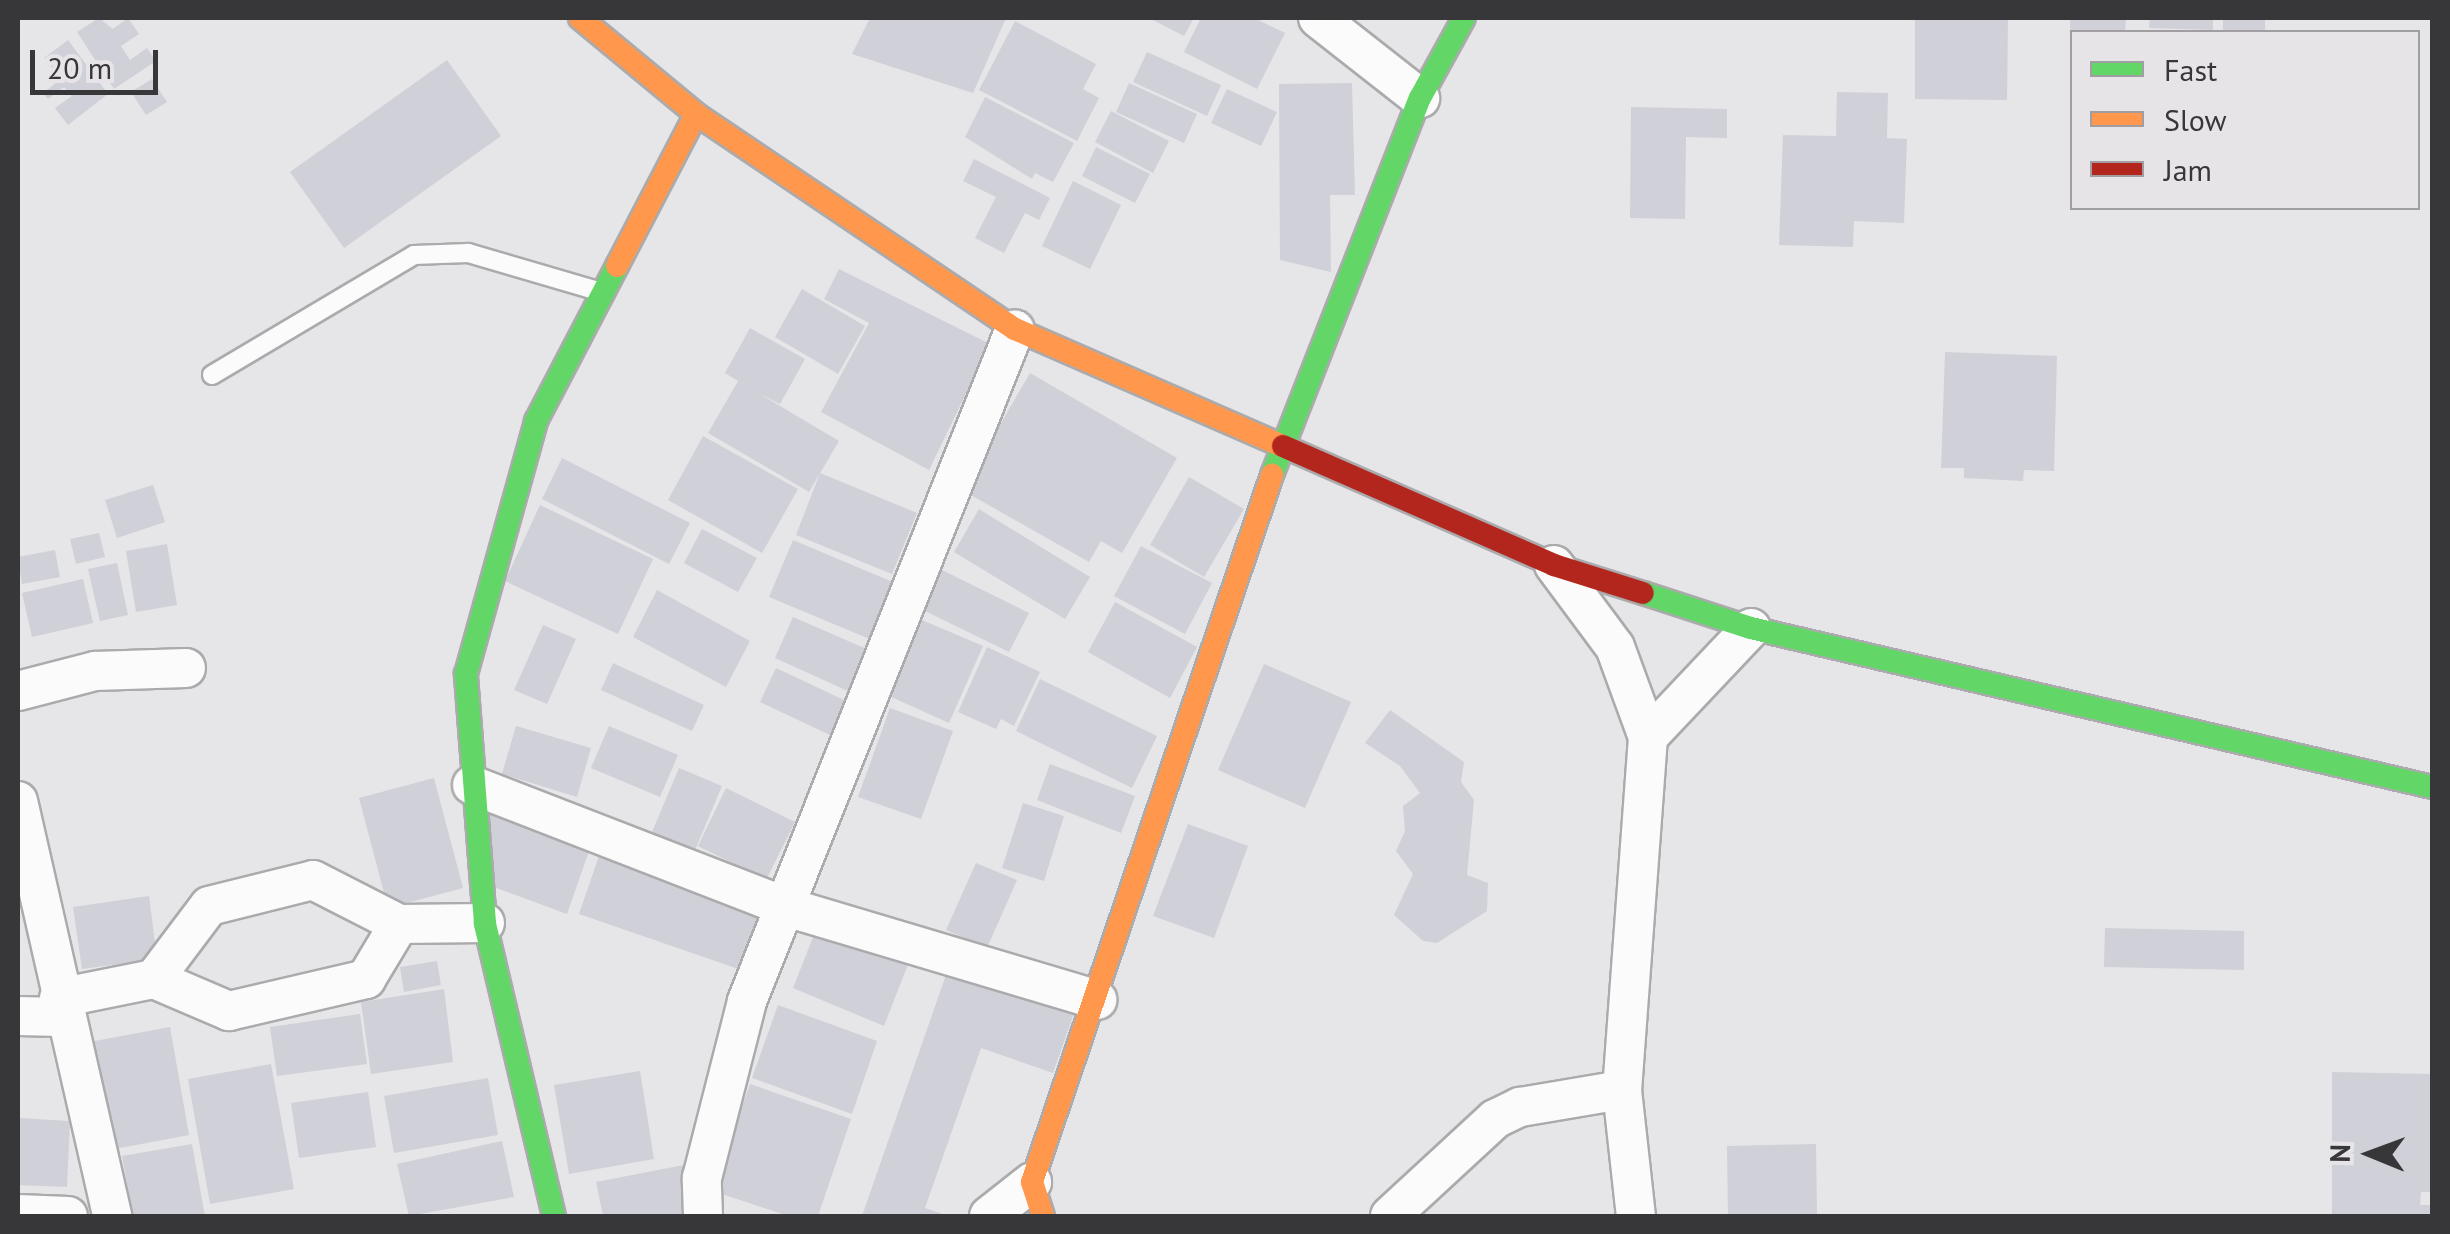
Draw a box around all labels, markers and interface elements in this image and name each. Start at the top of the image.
scale bar [35,30,162,92]
legend [2070,30,2420,210]
text: 20 m [47,48,112,87]
text: Fast [2164,50,2217,89]
text: Slow [2164,100,2227,139]
text: Jam [2164,150,2212,189]
north arrow [2320,1104,2420,1204]
text: N [2321,1144,2358,1163]

